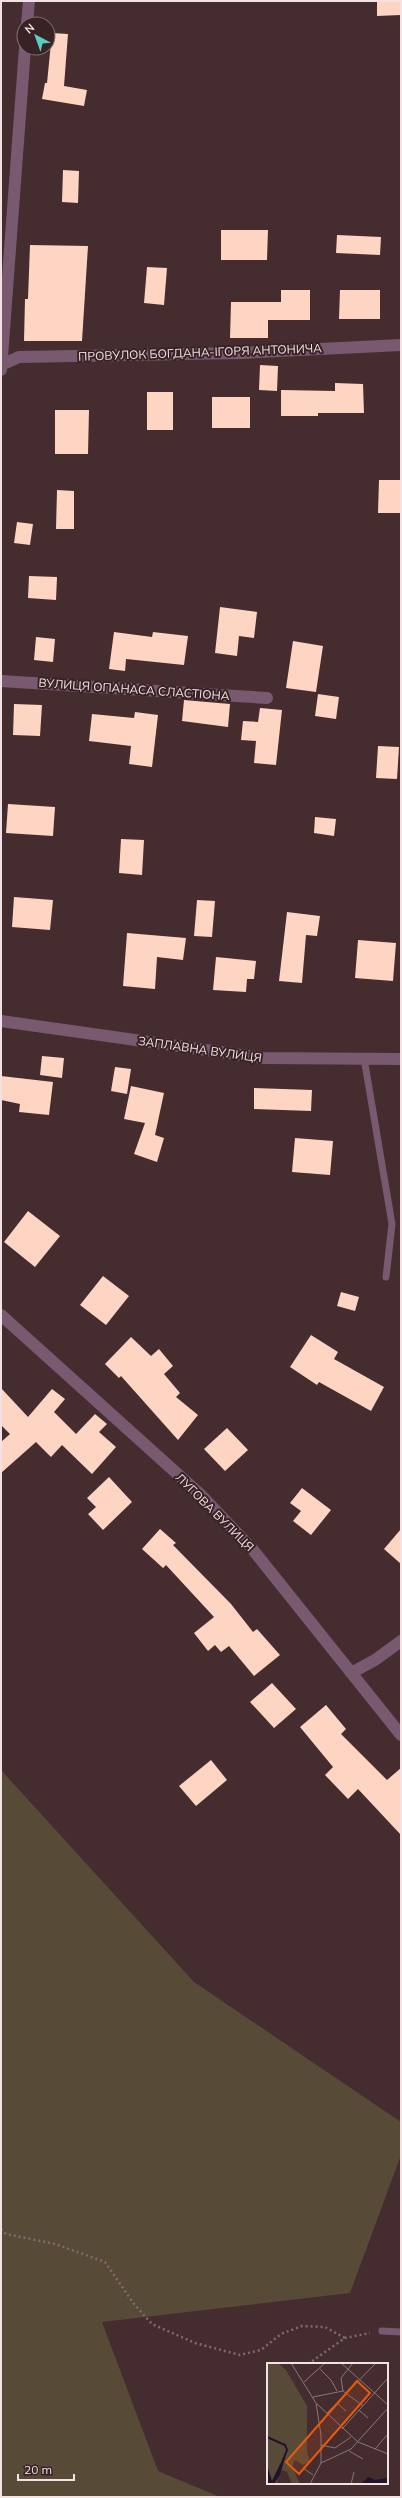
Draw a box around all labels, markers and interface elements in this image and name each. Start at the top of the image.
north arrow [16,16,56,56]
text: N [22,20,37,36]
street label: ПРОВУЛОК БОГДАНА-ІГОРЯ АНТОНИЧА [78,340,322,364]
street label: ВУЛИЦЯ ОПАНАСА СЛАСТІОНА [38,675,230,703]
street label: ЗАПЛАВНА ВУЛИЦЯ [137,1033,263,1065]
street label: ЛУГОВА ВУЛИЦЯ [173,1470,257,1554]
inset map [267,2363,388,2484]
scale bar [18,2456,74,2482]
text: 20 m [24,2462,52,2477]

